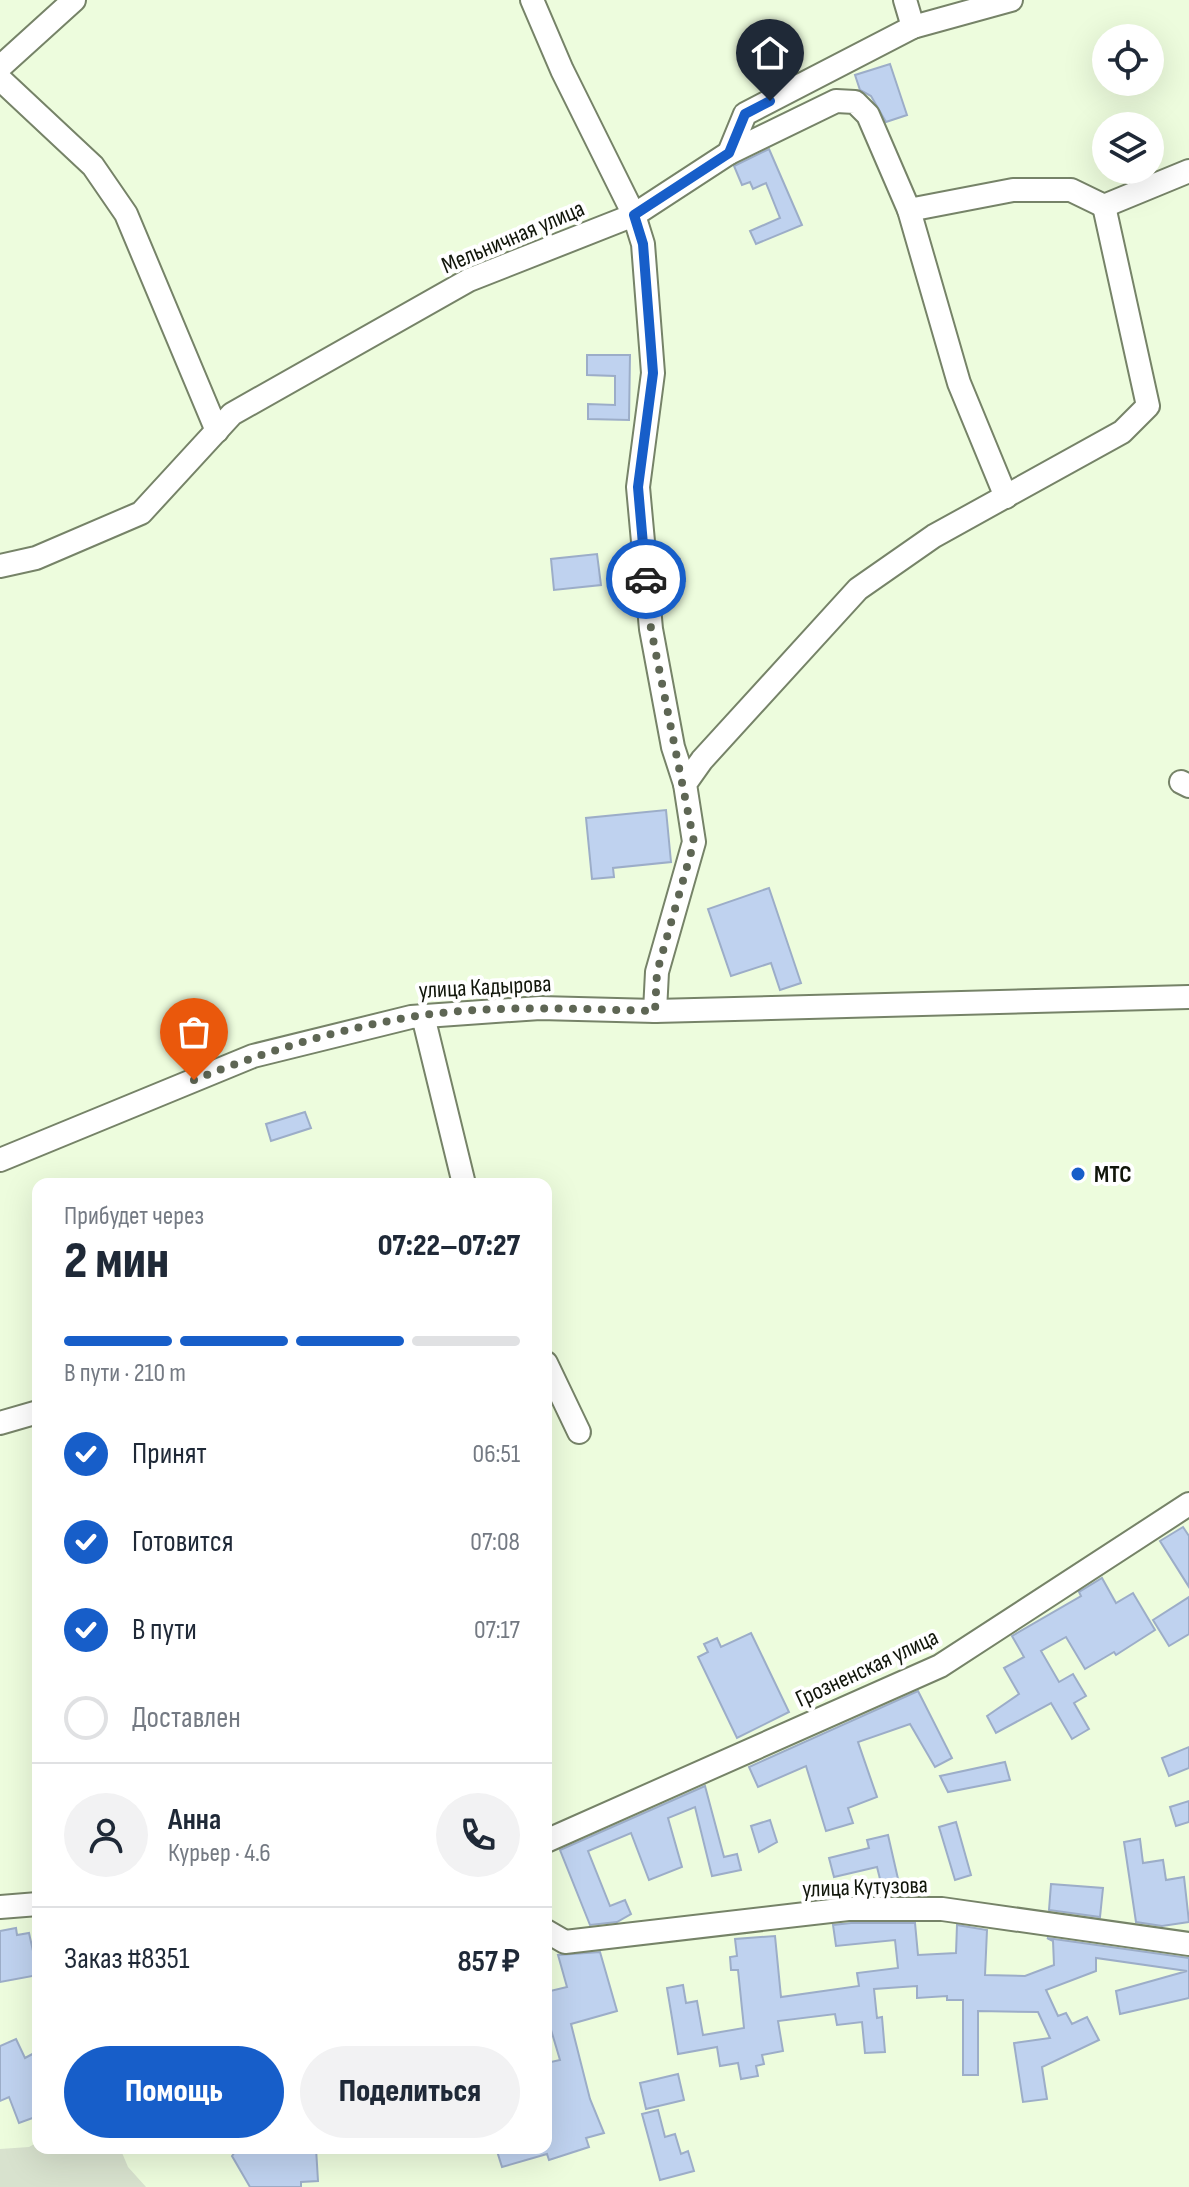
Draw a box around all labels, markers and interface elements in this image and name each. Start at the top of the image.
pin [736,19,804,101]
map controls [1092,24,1164,184]
button: locate [1092,24,1164,96]
icon: home [748,31,792,75]
button: layers [1092,112,1164,184]
street label: Мельничная улица [437,194,589,280]
courier [606,539,686,619]
icon: car [624,557,668,601]
street label: улица Кадырова [418,969,552,1005]
pin [160,998,228,1080]
icon: bag [172,1010,216,1054]
place label: МТС [1094,1160,1132,1189]
marker: МТС [1069,1165,1087,1183]
text: Прибудет через [64,1201,204,1232]
text: 07:22–07:27 [378,1228,520,1264]
text: 2 мин [64,1230,169,1293]
text: В пути · 210 m [64,1358,186,1389]
icon: check [64,1432,108,1476]
text: Принят [132,1436,207,1472]
text: 06:51 [473,1439,520,1470]
icon: check [64,1520,108,1564]
text: Готовится [132,1524,233,1560]
text: 07:08 [470,1527,520,1558]
icon: check [64,1608,108,1652]
text: В пути [132,1612,197,1648]
text: 07:17 [474,1615,520,1646]
street label: Грозненская улица [791,1622,943,1714]
text: Доставлен [132,1700,241,1736]
button: person [64,1793,148,1877]
button: phone [436,1793,520,1877]
text: Анна [168,1802,221,1838]
text: Курьер · 4.6 [168,1838,271,1869]
street label: улица Кутузова [802,1870,928,1904]
text: Заказ #8351 [64,1941,189,1977]
text: 857 ₽ [458,1944,520,1980]
button: Помощь [64,2046,284,2138]
button: Поделиться [300,2046,520,2138]

